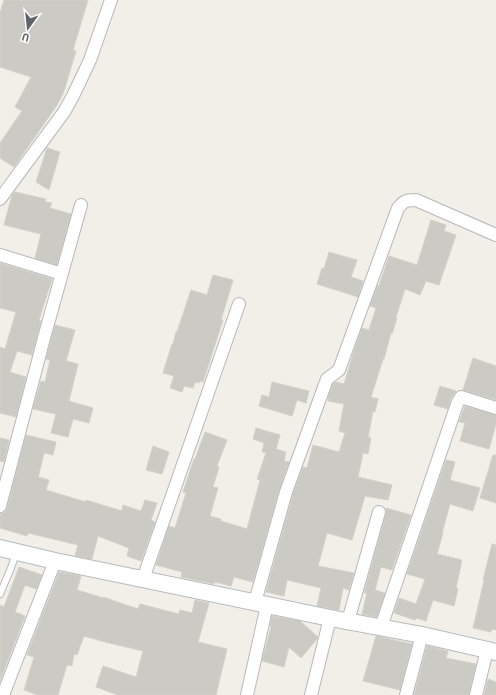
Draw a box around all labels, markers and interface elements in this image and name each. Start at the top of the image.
north arrow [8,8,48,48]
text: U [20,29,31,46]

